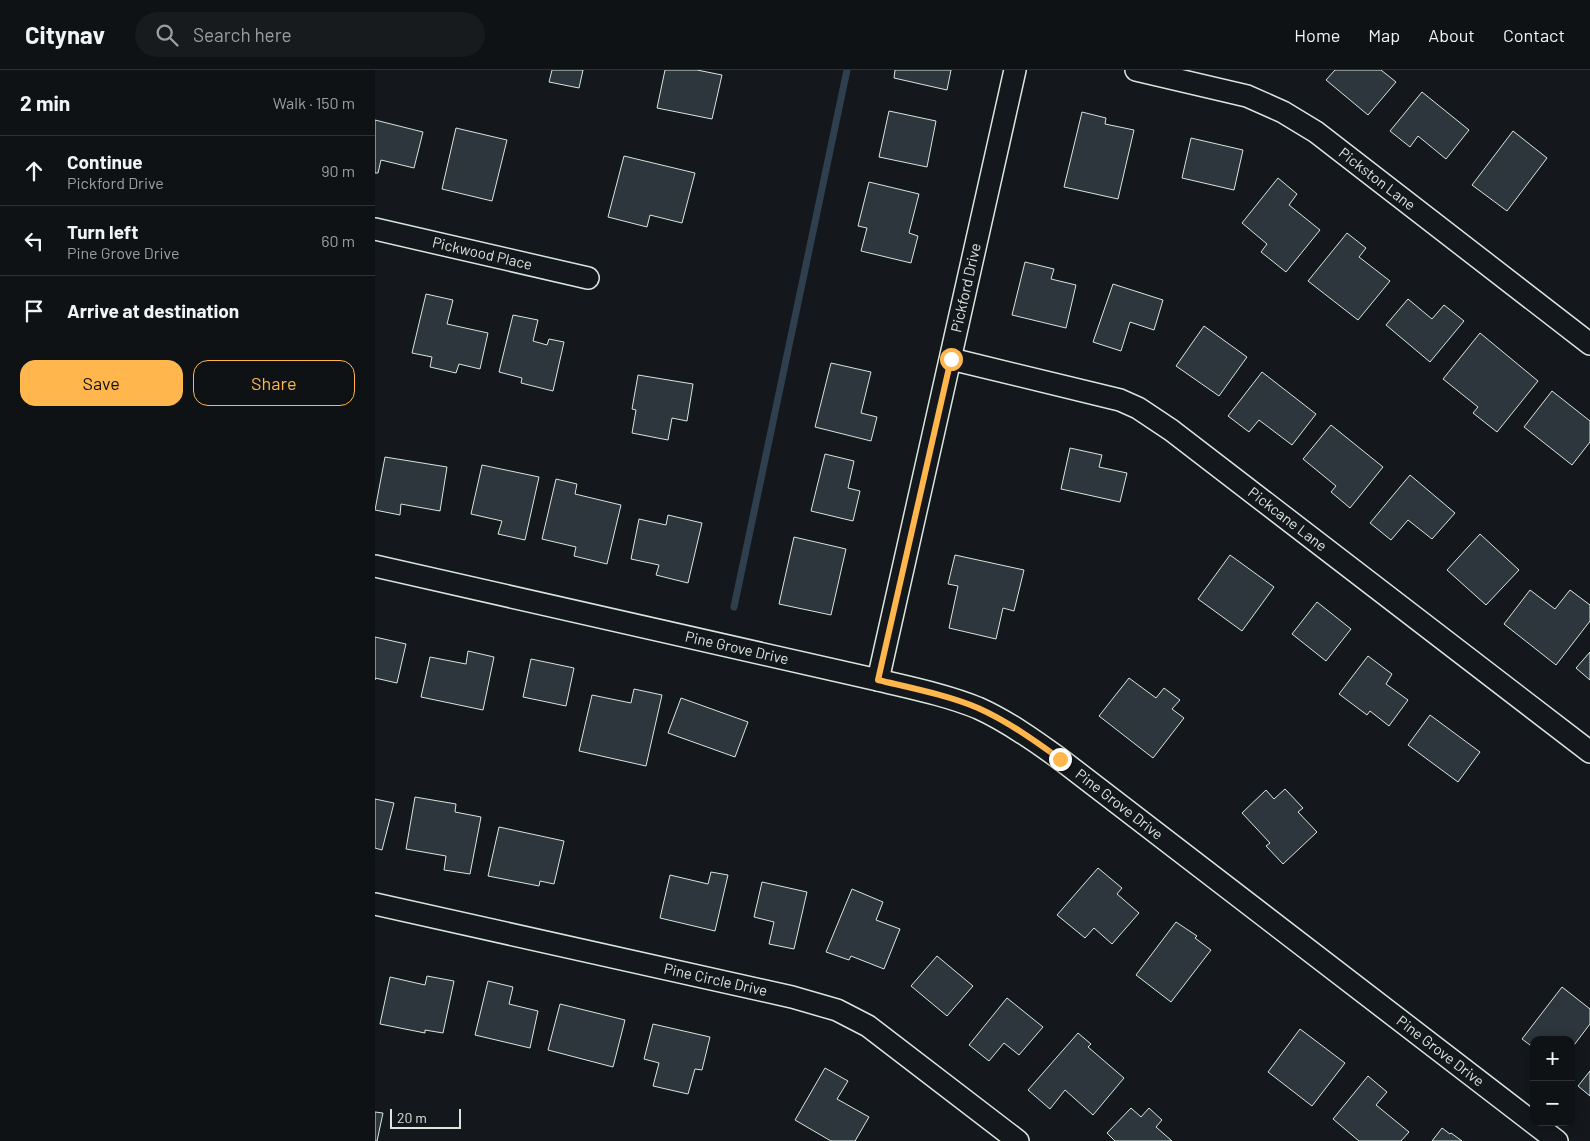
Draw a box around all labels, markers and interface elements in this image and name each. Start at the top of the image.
search box [135,12,485,57]
text: Citynav [25,20,105,49]
icon: search [153,21,181,49]
text: Search here [193,23,292,46]
text: Home [1294,24,1340,46]
text: Map [1368,24,1400,46]
text: About [1428,24,1475,46]
text: Contact [1503,24,1565,46]
text: 2 min [20,90,70,115]
text: Walk · 150 m [273,93,355,112]
street label: Pickston Lane [1336,143,1419,214]
text: Continue [67,150,143,173]
icon: ahead [20,157,48,185]
text: 90 m [321,161,355,180]
text: Pickford Drive [67,173,164,192]
text: Turn left [67,220,138,243]
icon: left [20,227,48,255]
text: 60 m [321,231,355,250]
street label: Pickwood Place [431,232,534,273]
street label: Pickford Drive [946,241,984,334]
text: Pine Grove Drive [67,243,179,262]
icon: arrive [20,297,48,325]
text: Arrive at destination [67,299,239,322]
route start [940,348,963,371]
button: Save [20,360,183,406]
button: Share [193,360,355,406]
street label: Pickcane Lane [1245,483,1331,555]
street label: Pine Grove Drive [684,627,791,667]
route end [1049,748,1072,771]
street label: Pine Grove Drive [1072,764,1167,843]
street label: Pine Circle Drive [662,959,769,999]
street label: Pine Grove Drive [1394,1011,1488,1090]
map controls [1530,1036,1575,1126]
button: + [1530,1036,1575,1081]
button: − [1530,1081,1575,1126]
scale bar [390,1106,461,1129]
text: 20 m [397,1109,427,1126]

